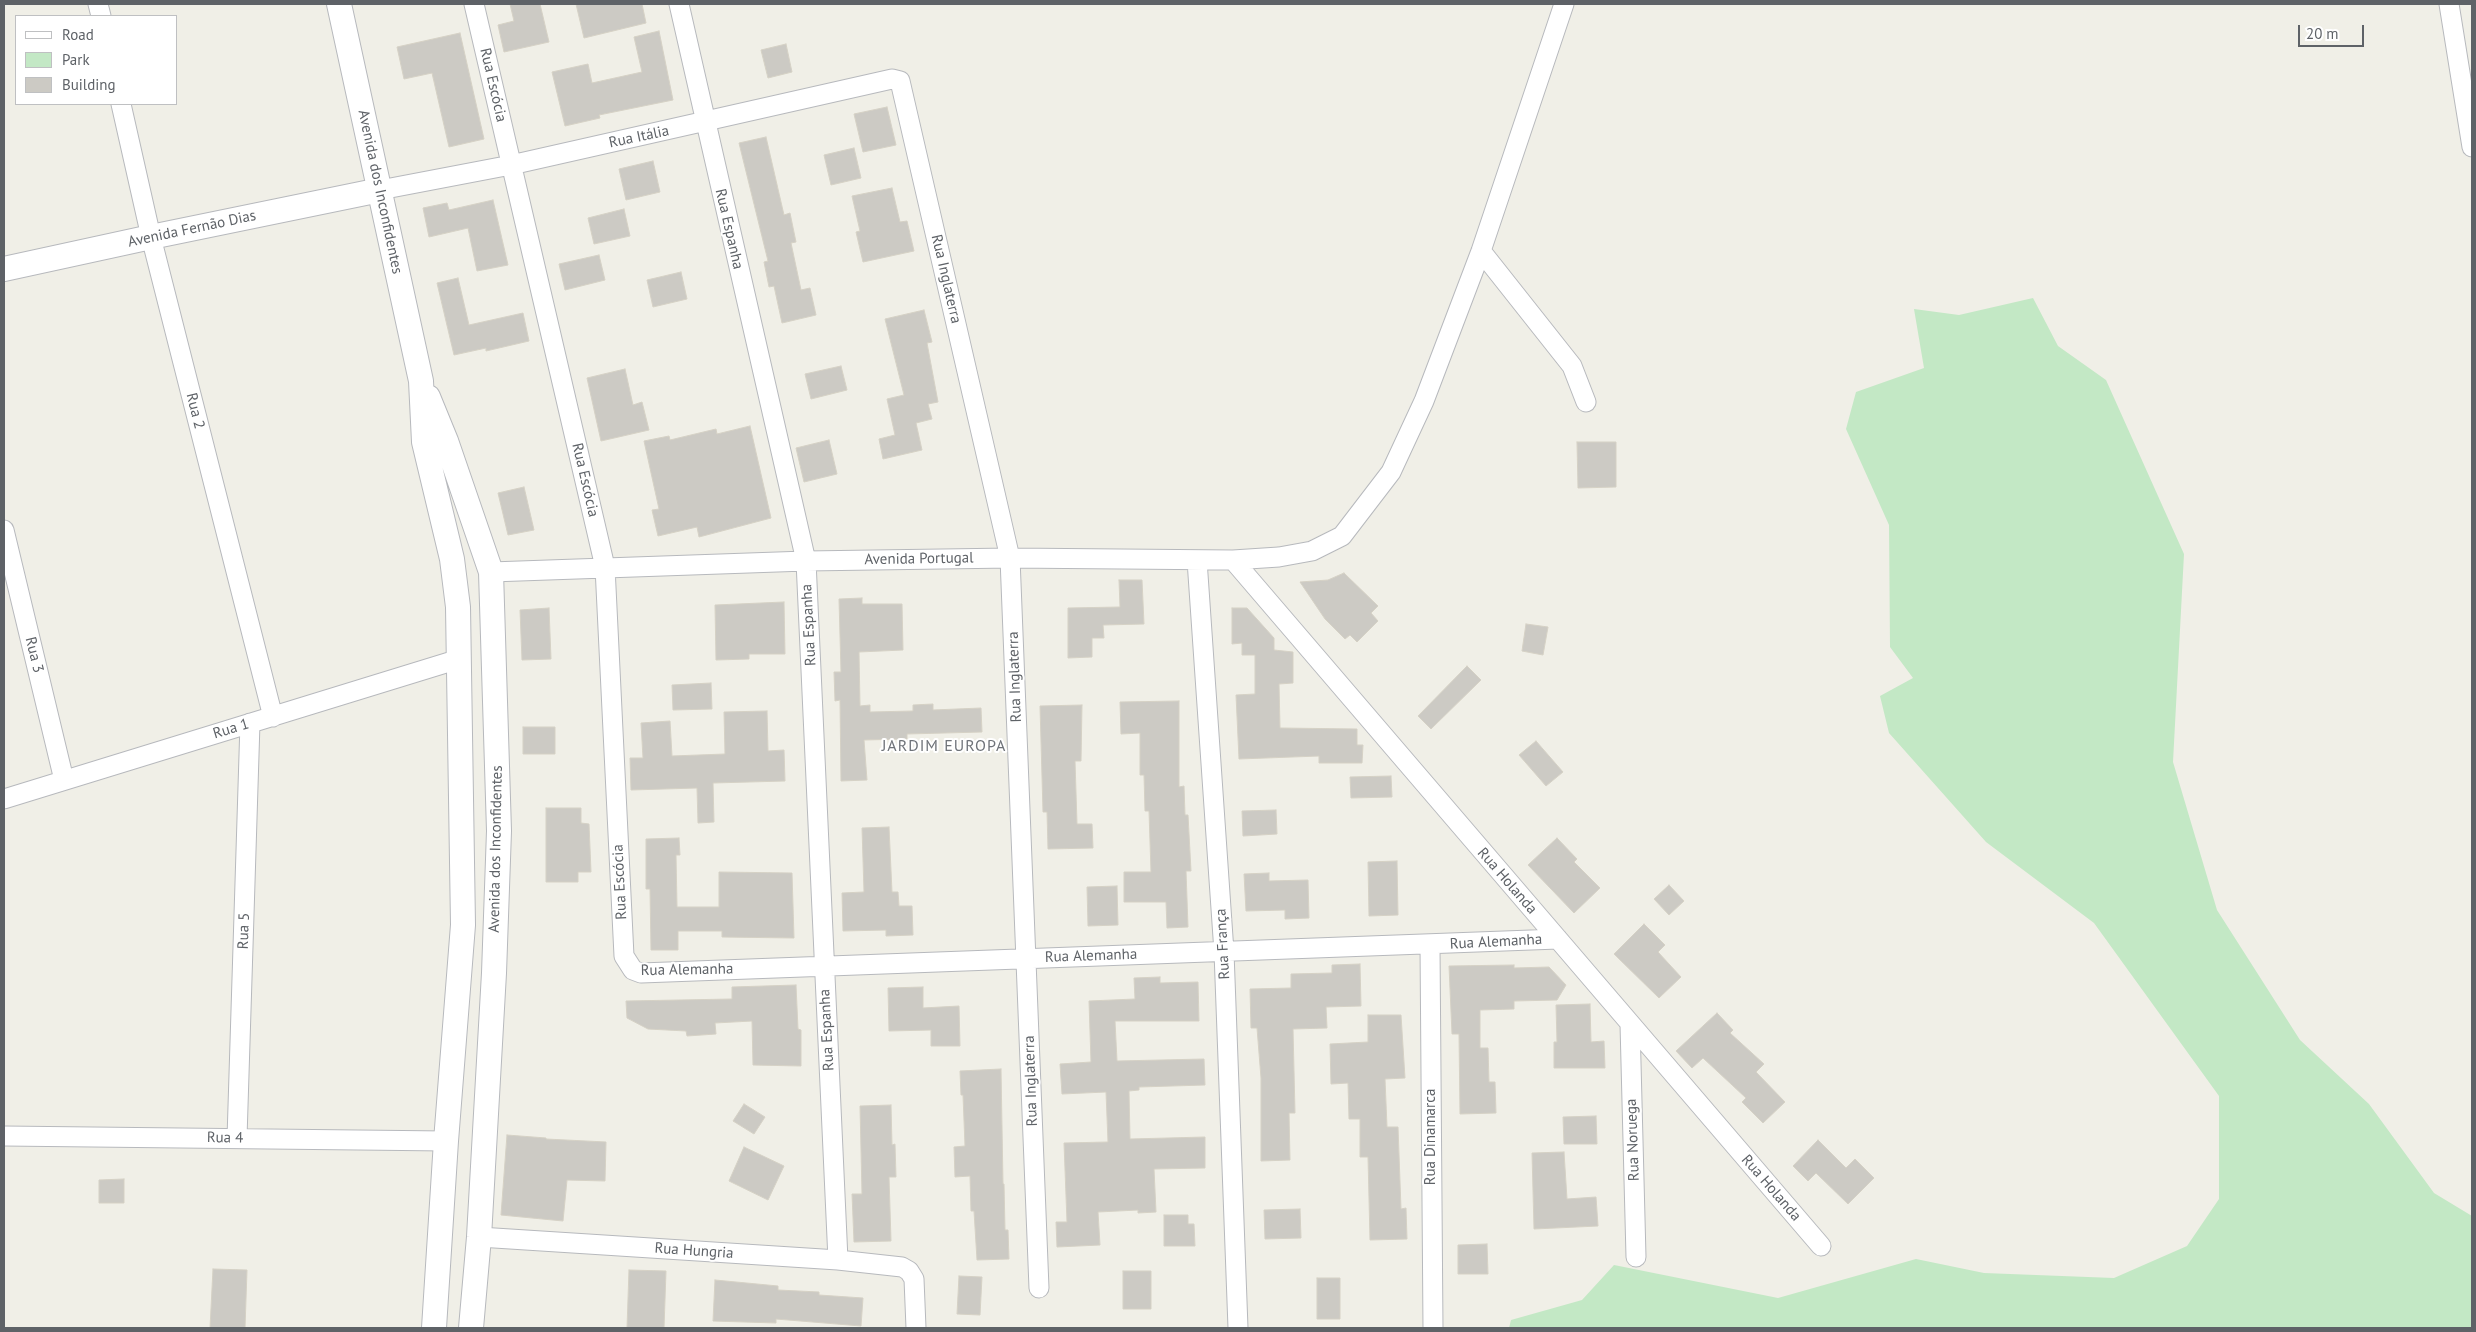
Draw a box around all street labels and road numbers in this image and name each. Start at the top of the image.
street label: Rua Escócia [476,46,510,124]
street label: Avenida dos Inconfidentes [354,108,406,276]
street label: Rua Itália [607,122,671,152]
street label: Rua Espanha [711,187,747,271]
street label: Avenida Fernão Dias [126,207,258,251]
street label: Rua Inglaterra [927,233,965,325]
street label: Rua 2 [182,391,208,431]
street label: Rua Escócia [568,441,602,519]
street label: Avenida Portugal [864,549,974,569]
street label: Rua Espanha [798,584,820,666]
street label: Rua Inglaterra [1004,631,1026,723]
street label: Rua 3 [21,635,47,675]
street label: Rua 1 [211,715,251,743]
street label: Avenida dos Inconfidentes [486,765,506,933]
street label: Rua Escócia [609,844,631,920]
street label: Rua Holanda [1473,844,1541,918]
street label: Rua França [1212,908,1234,980]
street label: Rua 5 [234,912,254,950]
street label: Rua Alemanha [1449,931,1543,953]
street label: Rua Alemanha [1044,945,1138,967]
street label: Rua Alemanha [641,960,733,980]
street label: Rua Espanha [816,989,838,1071]
street label: Rua Inglaterra [1020,1035,1042,1127]
street label: Rua Dinamarca [1422,1089,1440,1185]
street label: Rua Noruega [1623,1098,1643,1182]
street label: Rua 4 [207,1129,243,1147]
street label: Rua Holanda [1737,1151,1805,1225]
street label: Rua Hungria [654,1239,734,1263]

